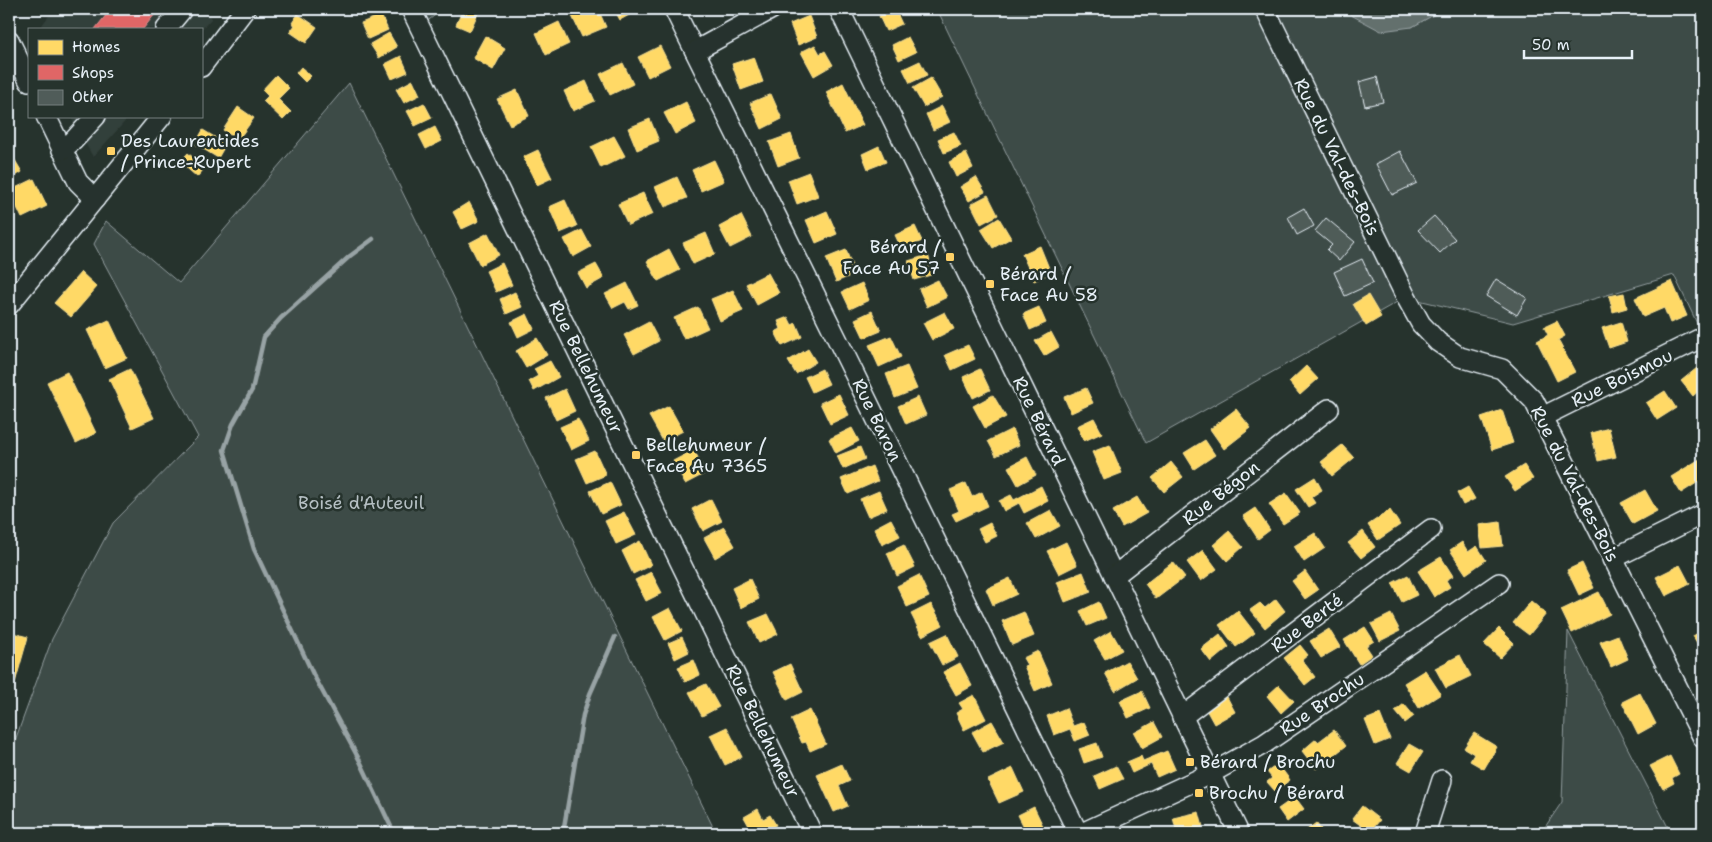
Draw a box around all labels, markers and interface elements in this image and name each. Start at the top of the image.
legend [28,28,202,118]
scale bar [1524,28,1632,60]
text: 50 m [1532,35,1570,55]
text: Homes [72,37,120,57]
text: Shops [72,63,114,83]
street label: Rue du Val-des-Bois [1288,74,1386,240]
text: Other [72,87,114,107]
place label: Des Laurentides / Prince-Rupert [121,129,259,174]
marker: Des Laurentides / Prince-Rupert [105,145,117,157]
place label: Bérard / Face Au 57 [842,235,942,280]
marker: Bérard / Face Au 57 [944,251,956,263]
place label: Bérard / Face Au 58 [1000,262,1098,307]
marker: Bérard / Face Au 58 [984,278,996,290]
street label: Rue Bellehumeur [543,296,629,438]
street label: Rue Boismou [1567,343,1677,413]
street label: Rue Bérard [1007,372,1071,470]
street label: Rue Baron [847,375,907,465]
street label: Rue du Val-des-Bois [1525,402,1625,566]
place label: Bellehumeur / Face Au 7365 [646,433,767,478]
marker: Bellehumeur / Face Au 7365 [630,449,642,461]
street label: Rue Bégon [1177,455,1265,531]
park label: Boisé d'Auteuil [298,491,425,515]
street label: Rue Berté [1266,588,1348,658]
street label: Rue Bellehumeur [720,660,806,802]
street label: Rue Brochu [1275,667,1369,741]
place label: Bérard / Brochu [1200,750,1335,774]
marker: Bérard / Brochu [1184,756,1196,768]
place label: Brochu / Bérard [1209,781,1344,805]
marker: Brochu / Bérard [1193,787,1205,799]

